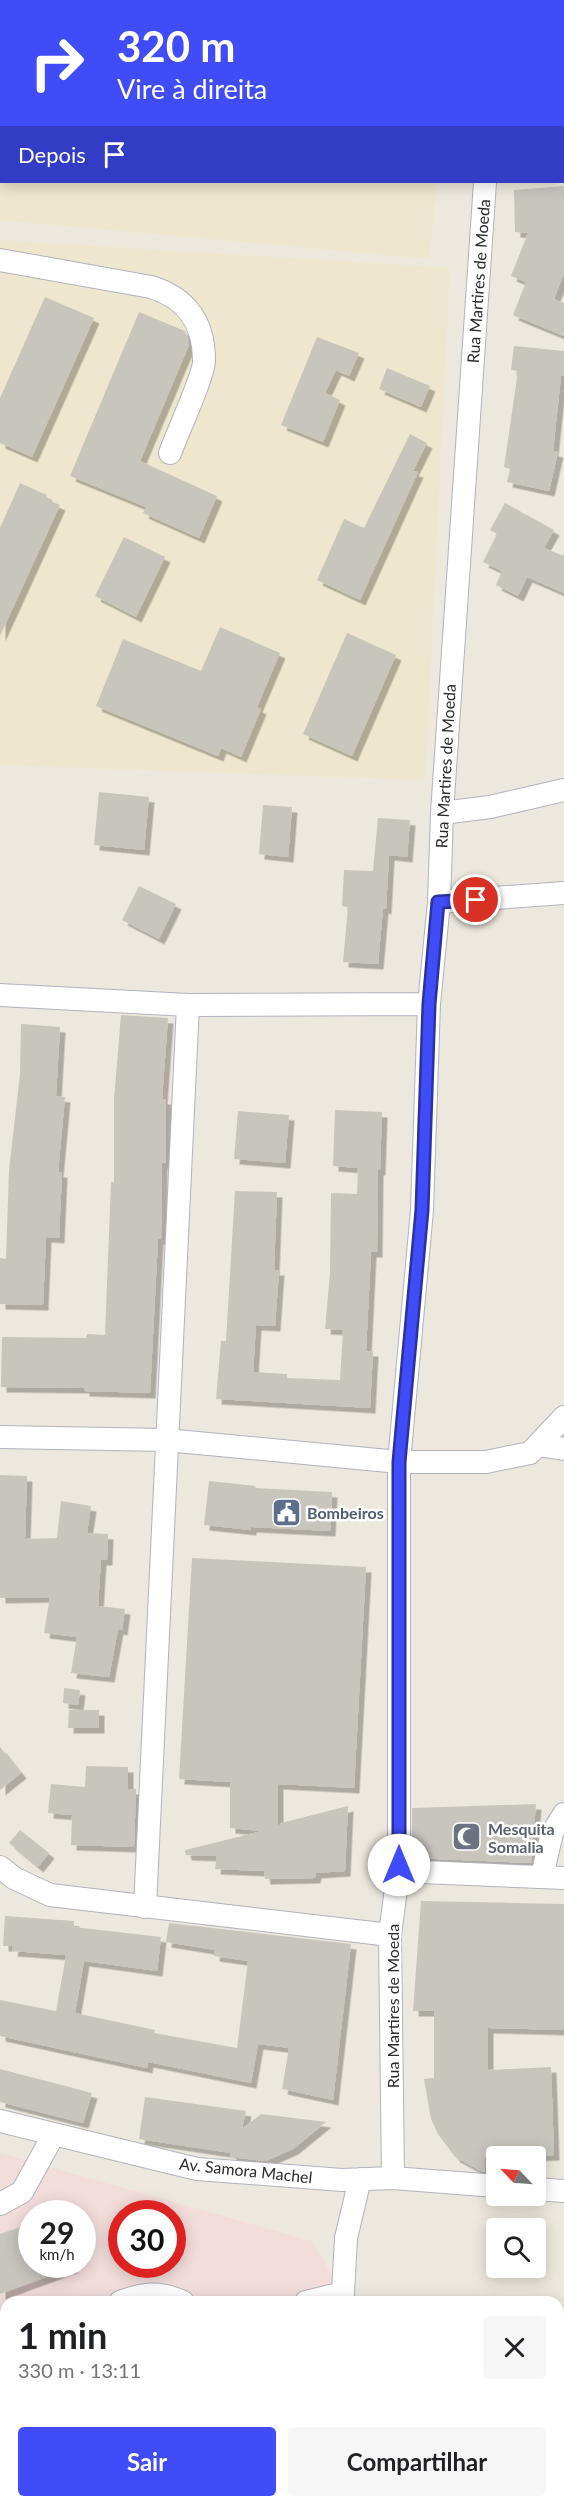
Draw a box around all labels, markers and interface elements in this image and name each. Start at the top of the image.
text: 320 m [117,21,235,71]
icon: right [18,24,96,102]
text: Vire à direita [117,72,267,105]
icon: arrive [98,138,131,171]
text: Depois [18,141,86,168]
street label: Rua Martires de Moeda [463,198,493,364]
street label: Rua Martires de Moeda [431,683,459,849]
pin [450,874,501,925]
icon: arrive [459,883,492,916]
public building icon: Bombeiros [270,1496,302,1528]
place label: Bombeiros [307,1503,384,1522]
place label: Mesquita Somalia [488,1819,555,1856]
mosque icon: Mesquita Somalia [451,1821,483,1853]
position arrow [367,1833,431,1897]
street label: Rua Martires de Moeda [383,1924,402,2088]
north arrow [486,2146,546,2206]
map controls [486,2146,546,2278]
street label: Av. Samora Machel [179,2154,313,2186]
speed limit sign: 30 [108,2200,186,2278]
text: 29 [40,2214,74,2250]
button: search [486,2218,546,2278]
text: km/h [39,2245,75,2263]
text: 1 min [18,2313,107,2357]
button: close [483,2316,546,2379]
text: 330 m · 13:11 [18,2358,141,2382]
button: Sair [18,2427,276,2496]
button: Compartilhar [288,2427,546,2496]

